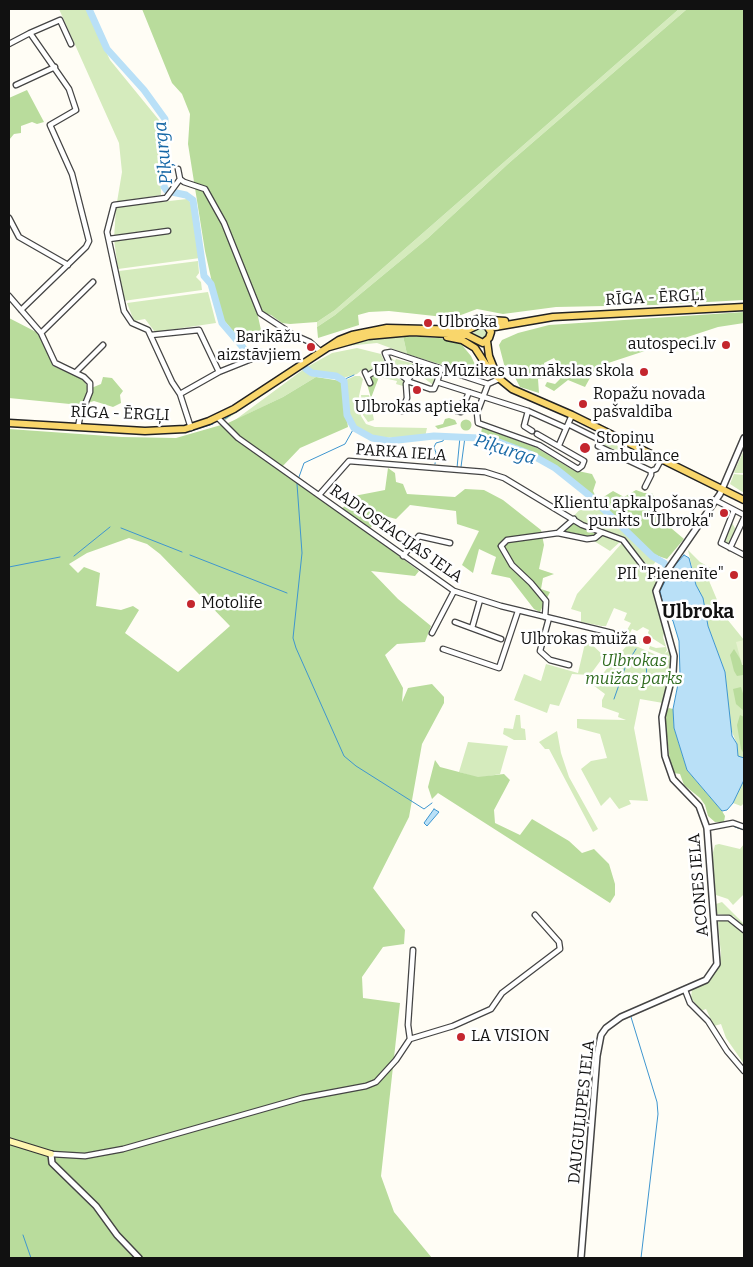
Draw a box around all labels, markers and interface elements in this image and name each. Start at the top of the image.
water label: Piķurga [150,120,178,186]
street label: RĪGA - ĒRGĻI [605,286,705,310]
place label: Ulbroka [438,313,497,333]
marker: Ulbroka [422,317,434,329]
place label: Barikāžu aizstāvjiem [217,328,301,366]
place label: autospeci.lv [628,335,716,355]
marker: autospeci.lv [720,339,732,351]
marker: Barikāžu aizstāvjiem [305,341,317,353]
place label: Ulbrokas Mūzikas un mākslas skola [373,362,634,382]
marker: Ulbrokas Mūzikas un mākslas skola [638,366,650,378]
marker: Ulbrokas aptieka [411,384,423,396]
place label: Ropažu novada pašvaldība [593,385,705,423]
place label: Ulbrokas aptieka [355,398,479,418]
marker: Ropažu novada pašvaldība [577,398,589,410]
street label: RĪGA - ĒRGĻI [70,403,170,425]
place label: Stopiņu ambulance [596,429,679,467]
water label: Piķurga [471,430,539,470]
street label: PARKA IELA [355,440,447,466]
marker: Stopiņu ambulance [578,441,592,455]
street label: RADIOSTACIJAS IELA [326,481,466,587]
place label: Klientu apkalpošanas punkts "Ulbroka" [553,494,714,532]
marker: Klientu apkalpošanas punkts "Ulbroka" [718,507,730,519]
place label: PII "Pienenīte" [617,565,724,585]
marker: PII "Pienenīte" [728,569,740,581]
place label: Motolife [201,594,263,614]
marker: Motolife [185,598,197,610]
district label: Ulbroka [662,602,734,624]
place label: Ulbrokas muiža [521,630,637,650]
marker: Ulbrokas muiža [641,634,653,646]
park label: Ulbrokas muižas parks [585,652,683,690]
street label: ACONES IELA [685,833,713,937]
place label: LA VISION [471,1027,550,1047]
marker: LA VISION [455,1031,467,1043]
street label: DAUGUĻUPES IELA [565,1039,599,1185]

